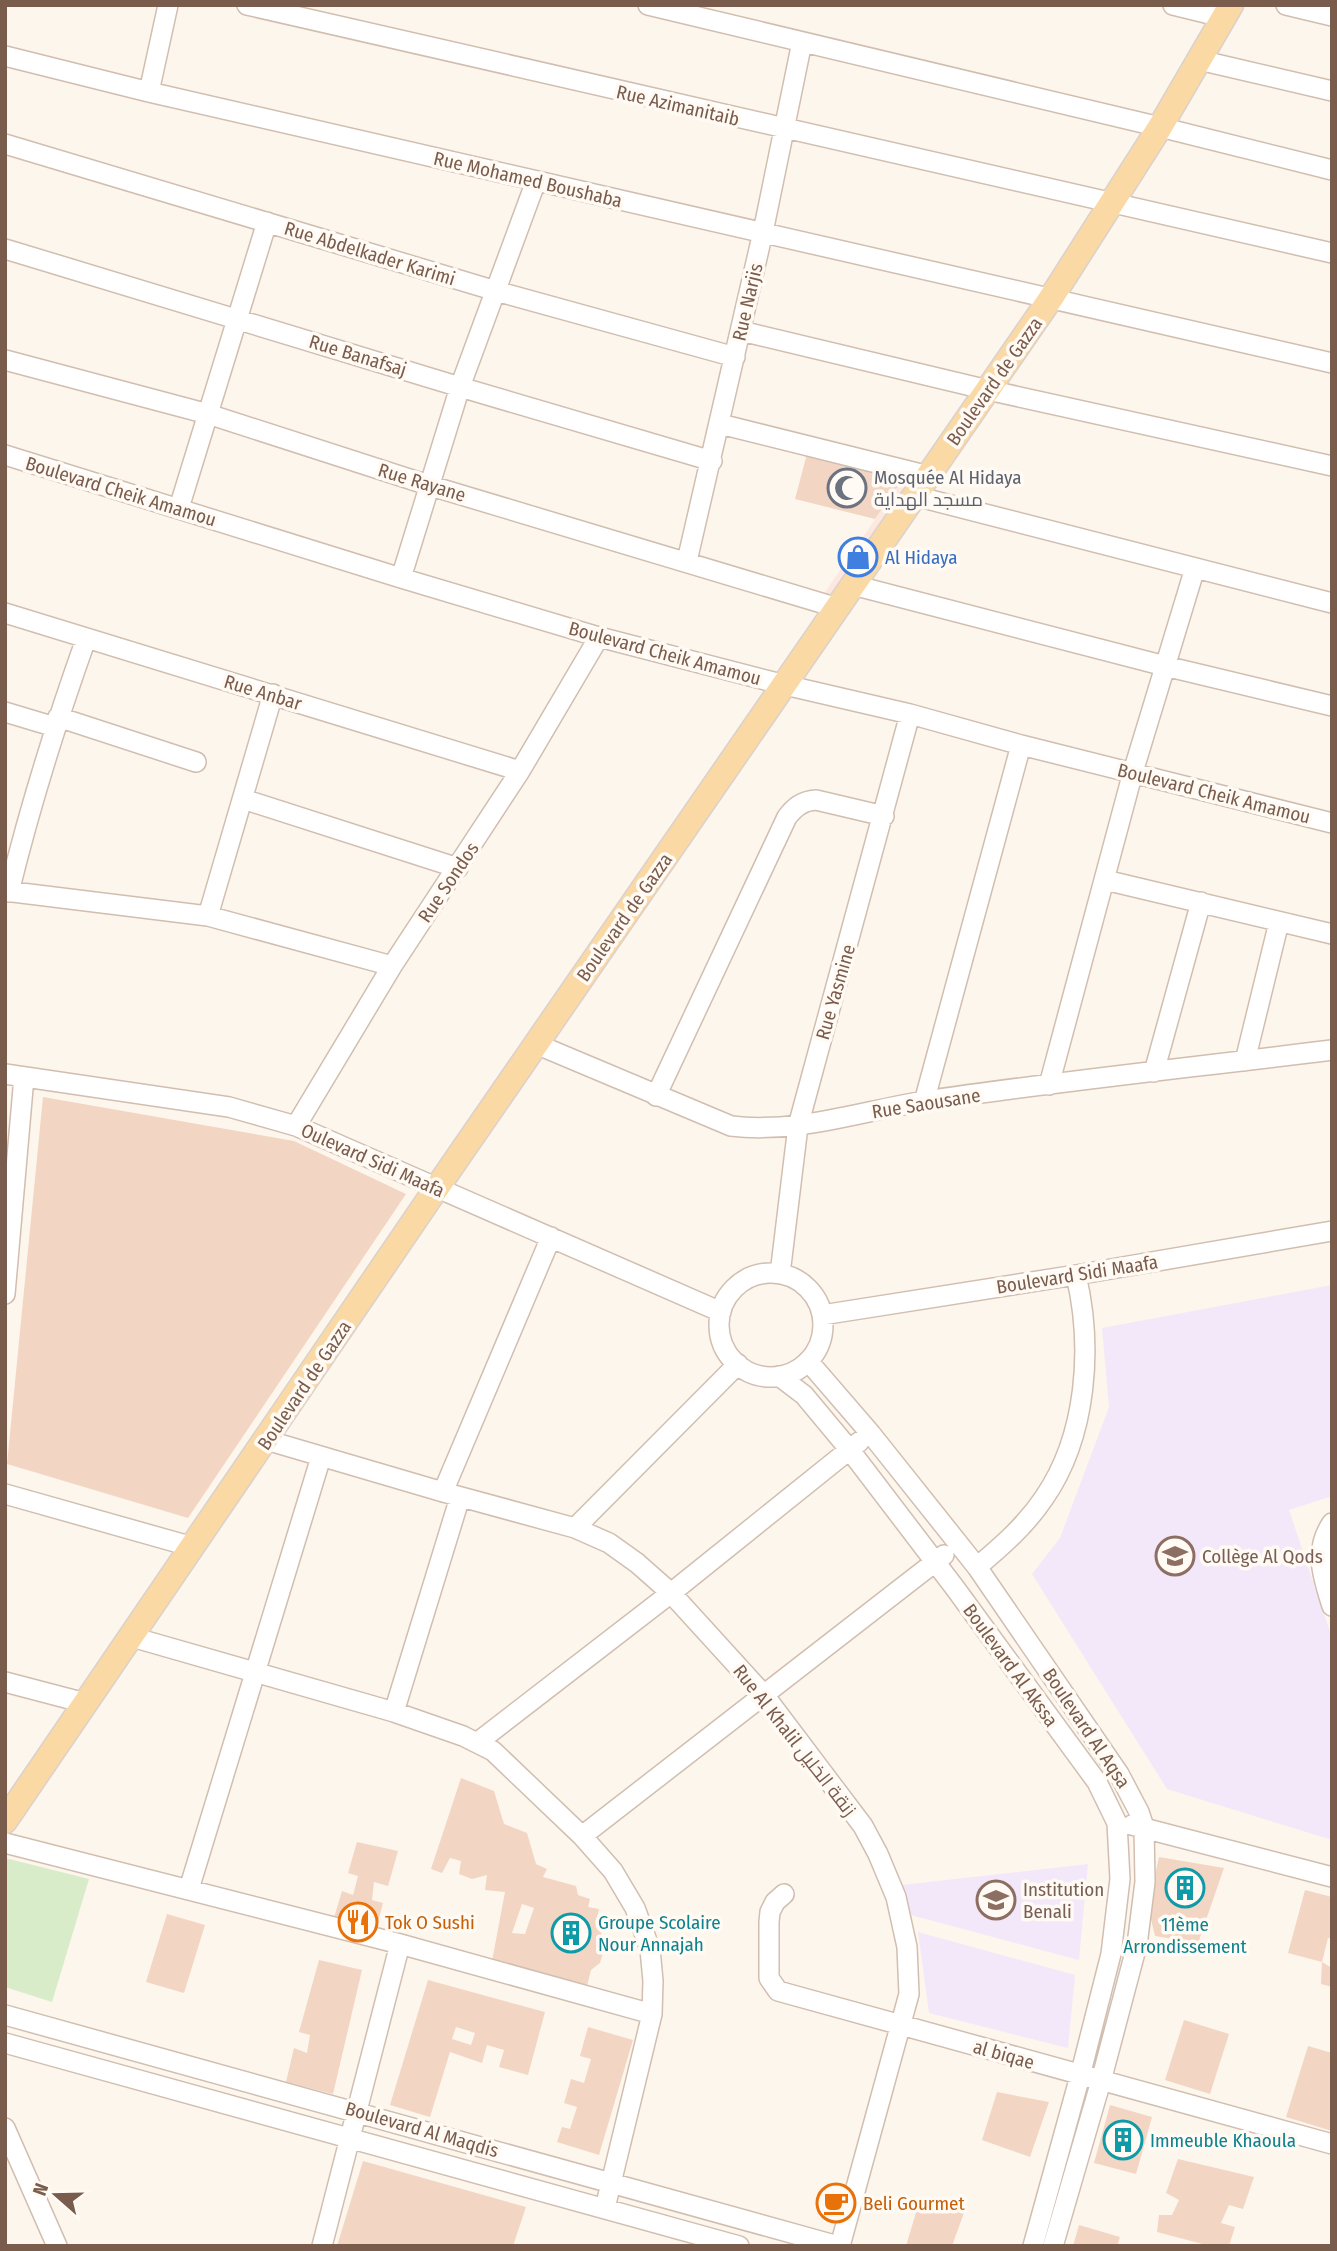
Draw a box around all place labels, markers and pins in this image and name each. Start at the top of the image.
place label: Mosquée Al Hidaya مسجد الهداية [874,466,1021,511]
mosque icon: Mosquée Al Hidaya مسجد الهداية [826,467,868,509]
shop icon: Al Hidaya [837,536,879,578]
place label: Al Hidaya [885,546,958,569]
school or university icon: Collège Al Qods [1154,1535,1196,1577]
place label: Collège Al Qods [1202,1545,1323,1568]
building icon: 11ème Arrondissement [1164,1867,1206,1909]
place label: Institution Benali [1023,1878,1104,1923]
school or university icon: Institution Benali [975,1879,1017,1921]
restaurant icon: Tok O Sushi [337,1901,379,1943]
place label: Tok O Sushi [385,1911,475,1934]
place label: Groupe Scolaire Nour Annajah [598,1911,721,1956]
building icon: Groupe Scolaire Nour Annajah [550,1912,592,1954]
place label: 11ème Arrondissement [1123,1913,1247,1958]
building icon: Immeuble Khaoula [1102,2119,1144,2161]
place label: Immeuble Khaoula [1150,2129,1296,2152]
cafe icon: Beli Gourmet [815,2182,857,2224]
place label: Beli Gourmet [863,2192,965,2215]

